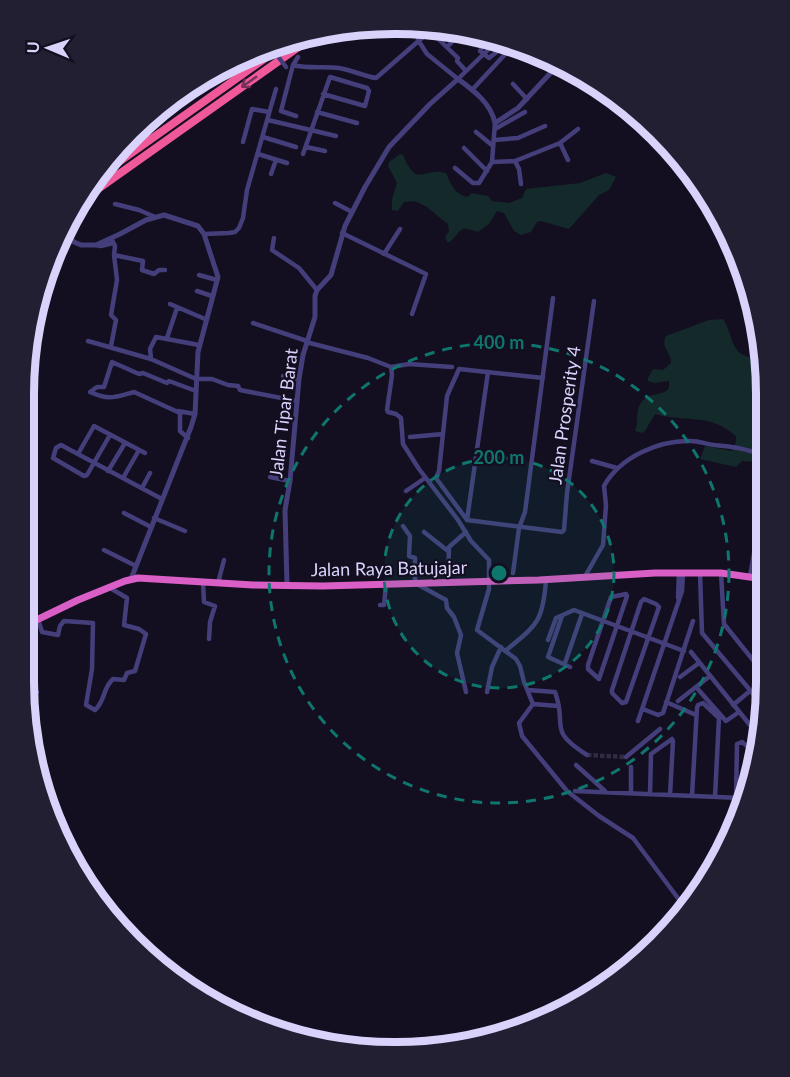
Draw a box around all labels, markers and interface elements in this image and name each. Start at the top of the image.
north arrow [18,18,78,78]
text: U [23,41,42,54]
one-way arrow [241,75,257,88]
text: 400 m [474,331,524,353]
street label: Jalan Prosperity 4 [543,344,585,486]
street label: Jalan Tipar Barat [264,346,302,479]
text: 200 m [474,446,524,468]
street label: Jalan Raya Batujajar [311,556,468,580]
centre of rings [489,563,509,583]

